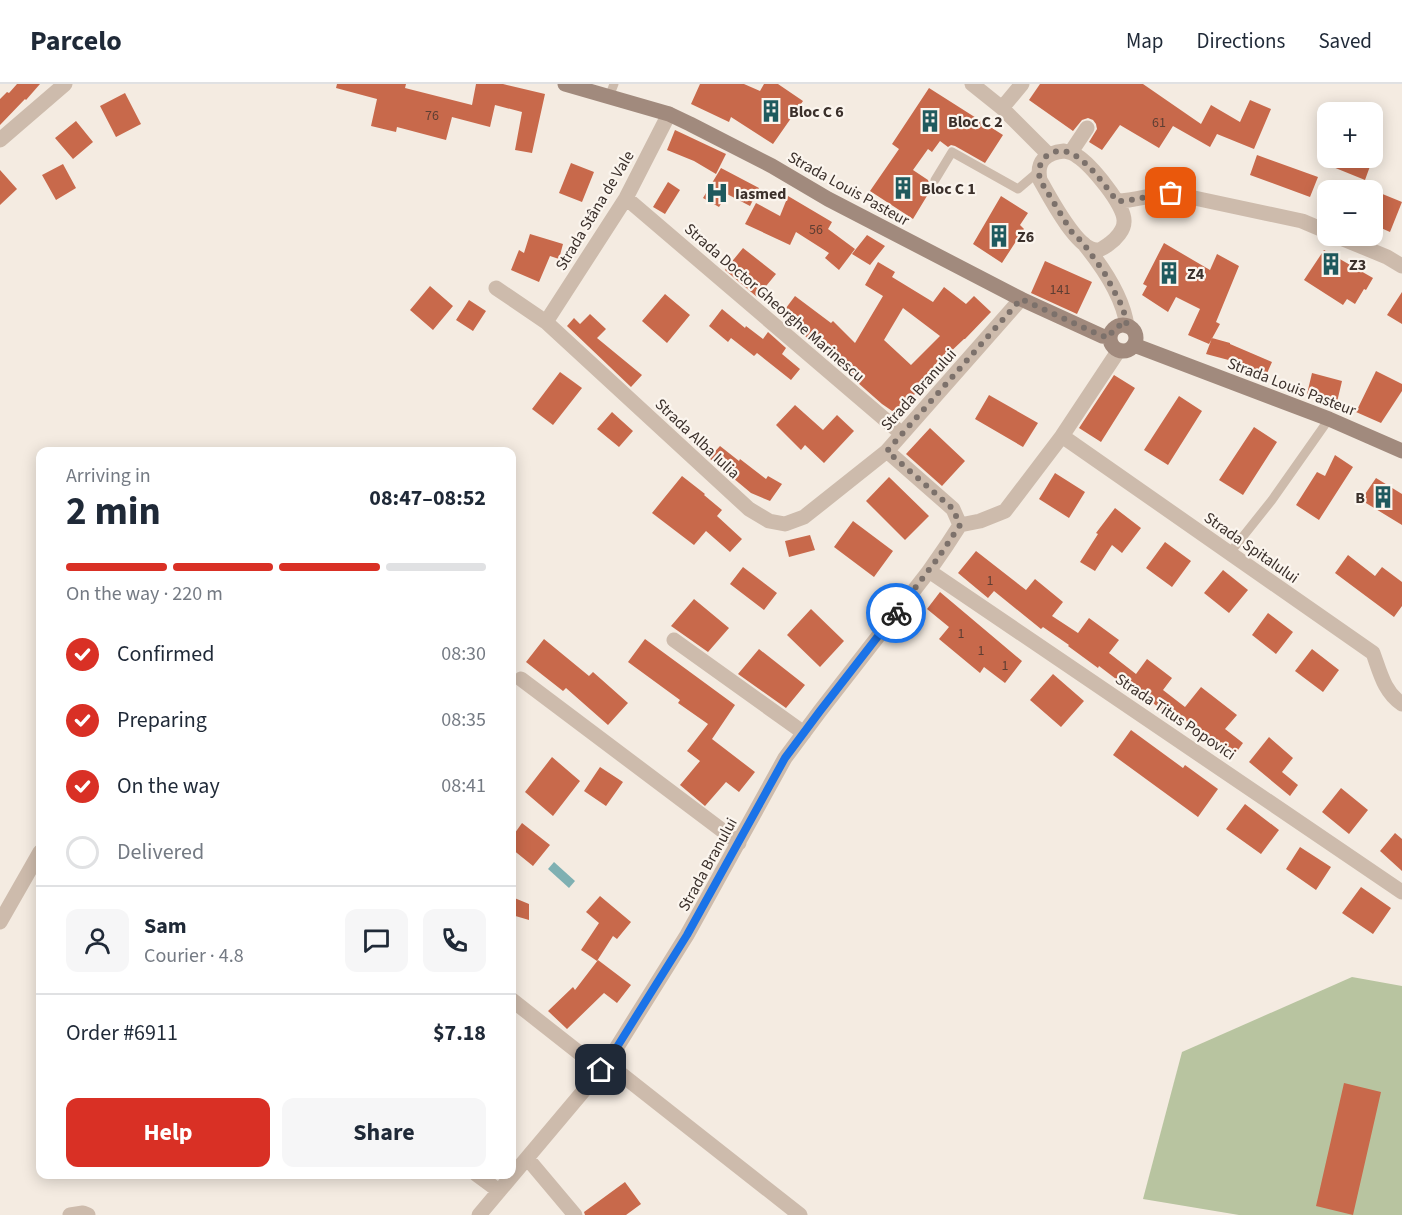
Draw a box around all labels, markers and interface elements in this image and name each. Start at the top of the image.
text: Parcelo [30,21,122,61]
text: Map [1126,26,1164,56]
text: Directions [1197,26,1285,56]
text: Saved [1318,26,1372,56]
building icon: Bloc C 6 [758,98,784,124]
place label: Bloc C 6 [789,101,844,123]
map controls [1317,102,1383,246]
button: + [1317,102,1383,168]
house number: 76 [425,106,439,126]
building icon: Bloc C 2 [917,108,943,134]
place label: Bloc C 2 [948,111,1003,133]
house number: 61 [1152,113,1166,133]
street label: Strada Stâna de Vale [550,146,639,275]
street label: Strada Louis Pasteur [784,146,914,232]
pin [1145,167,1196,218]
building icon: Bloc C 1 [890,175,916,201]
icon: bag [1154,176,1187,209]
place label: Bloc C 1 [921,178,976,200]
hospital icon: Iasmed [704,180,730,206]
button: − [1317,180,1383,246]
place label: Iasmed [735,183,787,205]
street label: Strada Doctor Gheorghe Marinescu [679,218,869,387]
house number: 56 [809,220,823,240]
building icon: Z6 [986,223,1012,249]
place label: Z6 [1017,226,1034,248]
building icon: Z3 [1318,251,1344,277]
place label: Z3 [1349,254,1366,276]
building icon: Z4 [1156,260,1182,286]
place label: Z4 [1187,263,1205,285]
house number: 141 [1050,280,1070,300]
street label: Strada Branului [876,344,962,436]
street label: Strada Louis Pasteur [1224,352,1359,422]
street label: Strada Alba Iulia [650,394,745,484]
text: Arriving in [66,462,151,490]
text: 08:47–08:52 [369,482,486,514]
text: 2 min [66,484,161,540]
building icon: B [1370,484,1396,510]
place label: B [1355,487,1365,509]
street label: Strada Spitalului [1200,507,1303,589]
house number: 1 [987,571,994,591]
text: On the way · 220 m [66,580,223,608]
courier [866,583,926,643]
icon: bike [880,597,913,630]
house number: 1 [958,624,965,644]
icon: check [66,638,99,671]
text: Confirmed [117,638,214,670]
text: 08:30 [441,640,486,668]
house number: 1 [978,641,985,661]
house number: 1 [1002,656,1009,676]
street label: Strada Titus Popovici [1111,668,1240,765]
icon: check [66,704,99,737]
text: Preparing [117,704,207,736]
text: 08:35 [441,706,486,734]
icon: check [66,770,99,803]
text: On the way [117,770,220,802]
text: 08:41 [441,772,486,800]
street label: Strada Branului [673,814,743,915]
text: Delivered [117,836,204,868]
button: person [66,909,129,972]
button: chat [345,909,408,972]
button: phone [423,909,486,972]
text: Sam [144,910,187,942]
text: Courier · 4.8 [144,942,244,970]
text: Order #6911 [66,1017,178,1049]
text: $7.18 [433,1017,486,1049]
pin [575,1044,626,1095]
icon: home [584,1053,617,1086]
button: Help [66,1098,270,1167]
button: Share [282,1098,486,1167]

